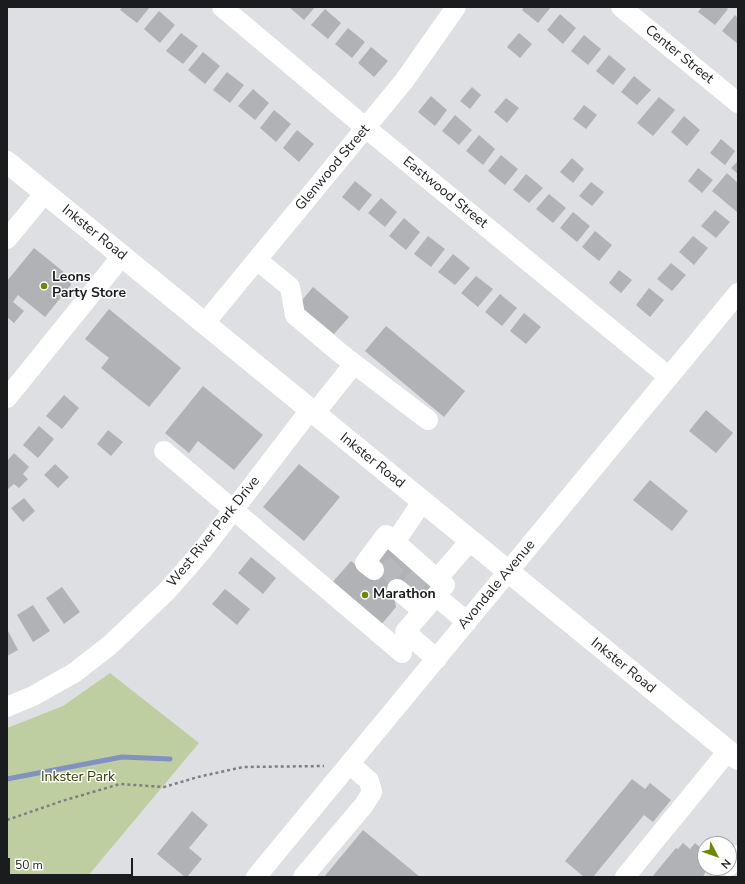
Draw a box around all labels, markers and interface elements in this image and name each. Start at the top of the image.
street label: Center Street [641,22,717,88]
street label: Glenwood Street [292,122,374,214]
street label: Eastwood Street [399,154,491,232]
street label: Inkster Road [58,202,130,264]
place label: Leons Party Store [52,270,126,302]
marker: Leons Party Store [39,281,49,291]
street label: Inkster Road [336,430,408,492]
street label: West River Park Drive [164,473,264,591]
street label: Avondale Avenue [455,537,539,633]
place label: Marathon [373,587,436,603]
marker: Marathon [360,590,370,600]
street label: Inkster Road [587,635,659,697]
park label: Inkster Park [41,770,115,786]
north arrow [697,836,737,876]
scale bar [10,850,135,876]
text: N [717,856,734,872]
text: 50 m [15,857,43,873]

